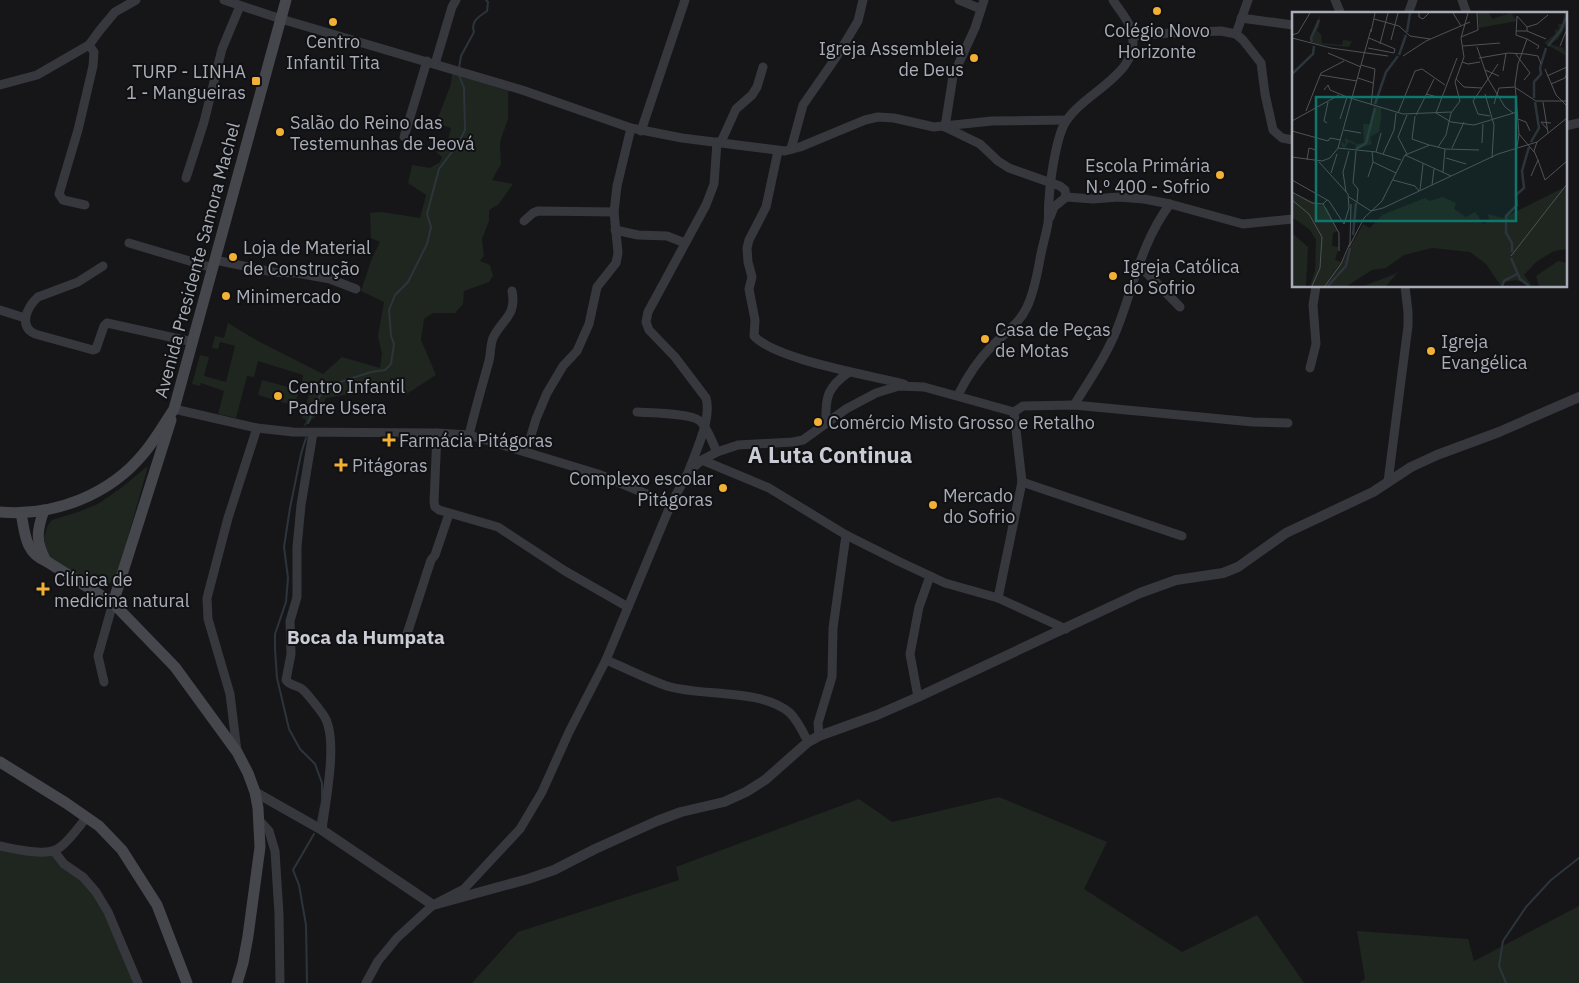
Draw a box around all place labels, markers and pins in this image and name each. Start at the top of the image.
marker: Colégio Novo Horizonte [1151,5,1163,17]
marker: Centro Infantil Tita [327,16,339,28]
place label: Colégio Novo Horizonte [1104,19,1210,63]
place label: Centro Infantil Tita [286,30,380,74]
place label: Igreja Assembleia de Deus [819,37,964,81]
marker: Igreja Assembleia de Deus [968,52,980,64]
place label: TURP - LINHA 1 - Mangueiras [126,60,246,104]
marker: TURP - LINHA 1 - Mangueiras [250,75,262,87]
place label: Salão do Reino das Testemunhas de Jeová [290,111,475,155]
marker: Salão do Reino das Testemunhas de Jeová [274,126,286,138]
place label: Escola Primária N.º 400 - Sofrio [1085,154,1210,198]
marker: Escola Primária N.º 400 - Sofrio [1214,169,1226,181]
place label: Loja de Material de Construção [243,236,371,280]
marker: Loja de Material de Construção [227,251,239,263]
place label: Igreja Católica do Sofrio [1123,255,1240,299]
marker: Igreja Católica do Sofrio [1107,270,1119,282]
place label: Minimercado [236,285,341,308]
marker: Minimercado [220,290,232,302]
place label: Casa de Peças de Motas [995,318,1111,362]
place label: Igreja Evangélica [1441,330,1528,374]
marker: Casa de Peças de Motas [979,333,991,345]
marker: Igreja Evangélica [1425,345,1437,357]
place label: Centro Infantil Padre Usera [288,375,405,419]
marker: Centro Infantil Padre Usera [272,390,284,402]
place label: Comércio Misto Grosso e Retalho [828,411,1095,434]
marker: Comércio Misto Grosso e Retalho [812,416,824,428]
place label: Farmácia Pitágoras [399,429,553,452]
marker: Farmácia Pitágoras [383,434,395,446]
place label: Pitágoras [352,454,428,477]
marker: Pitágoras [334,458,348,472]
place label: Complexo escolar Pitágoras [569,467,713,511]
marker: Complexo escolar Pitágoras [717,482,729,494]
place label: Mercado do Sofrio [943,484,1015,528]
marker: Mercado do Sofrio [927,499,939,511]
place label: Clínica de medicina natural [54,568,190,612]
marker: Clínica de medicina natural [36,582,50,596]

